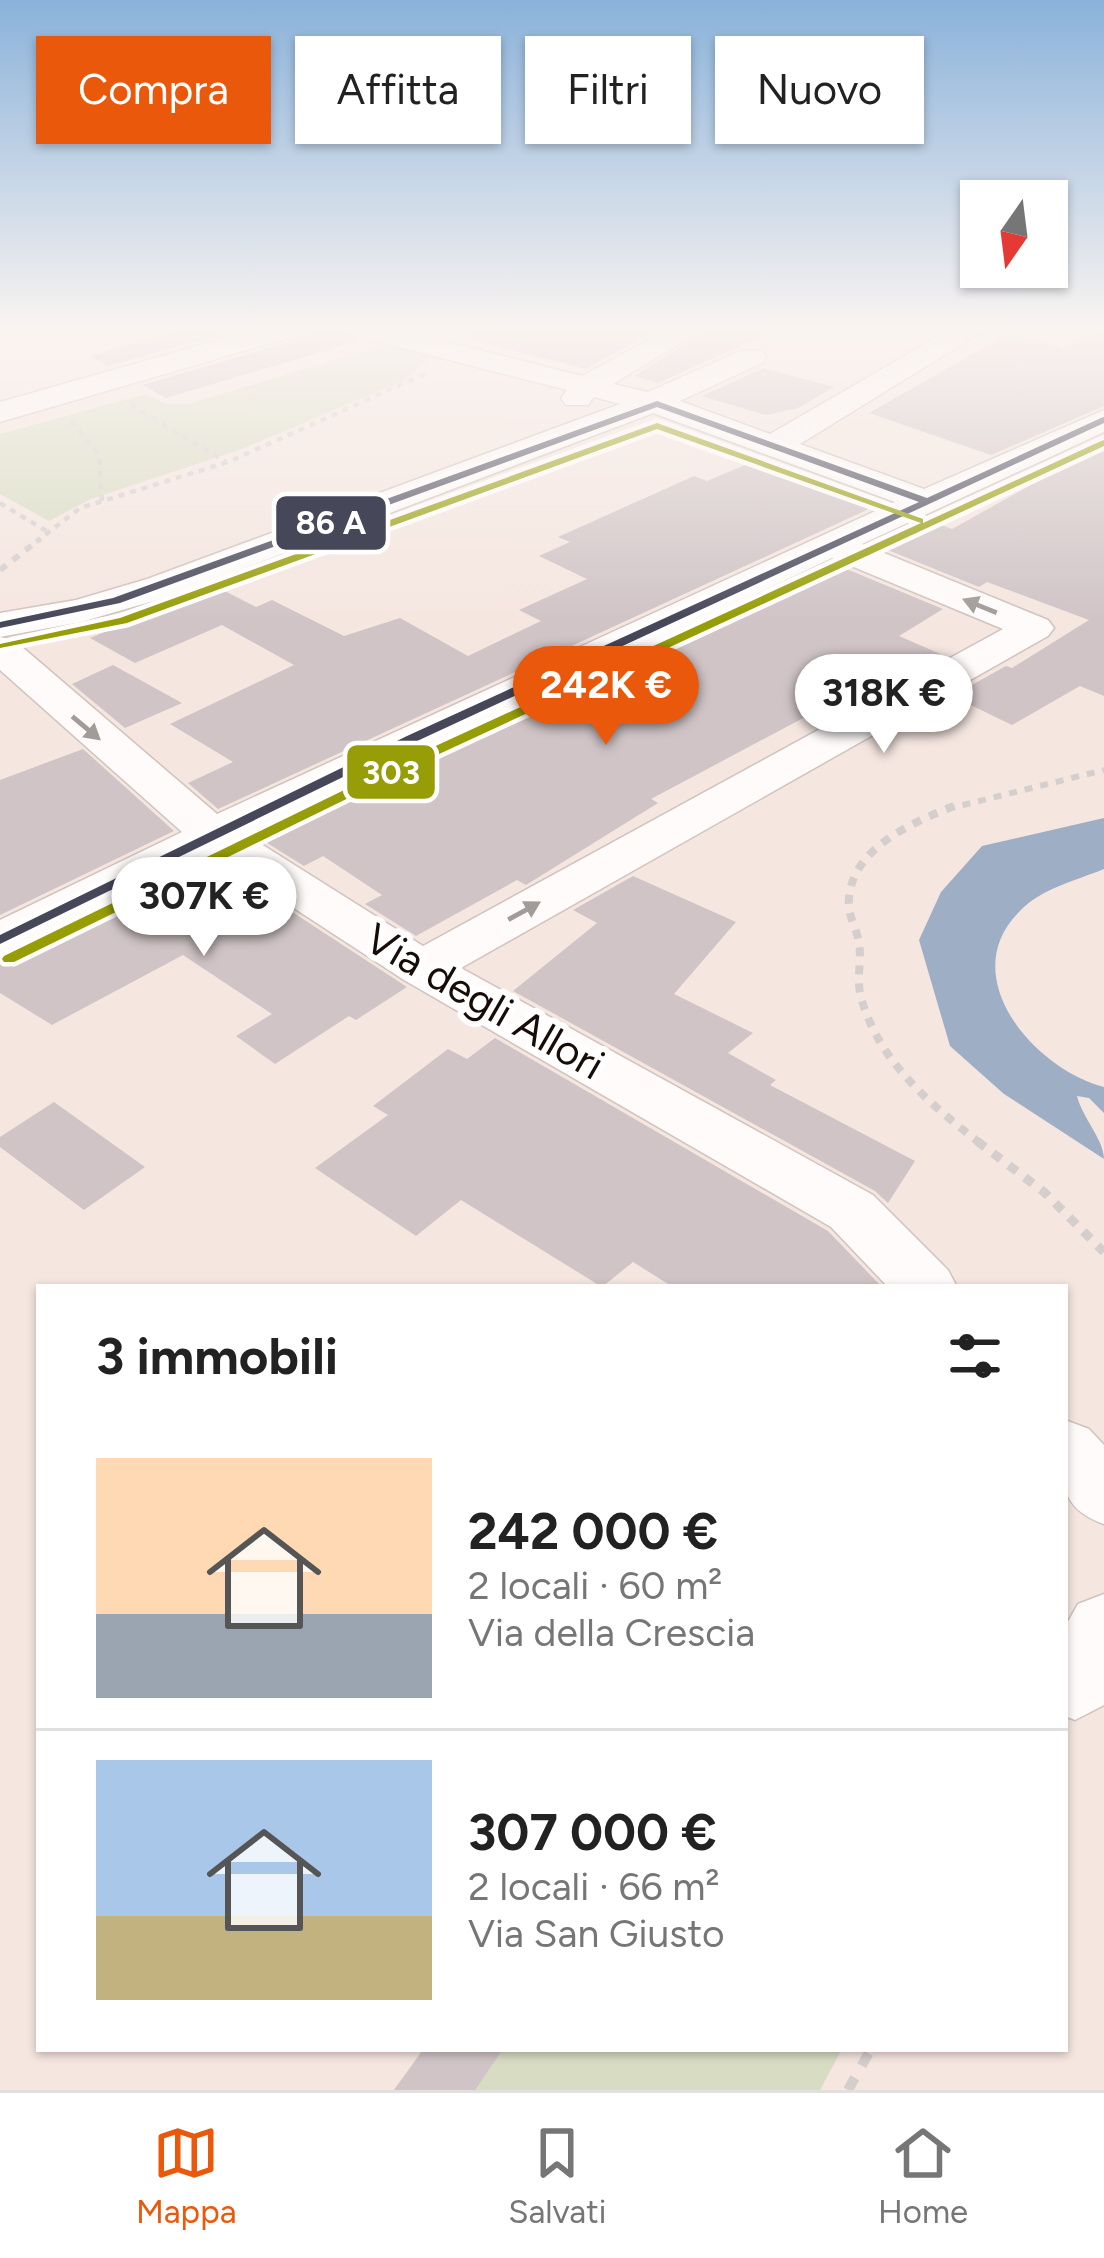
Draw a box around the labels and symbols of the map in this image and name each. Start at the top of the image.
north arrow [960,180,1068,288]
line badge: 86 A [274,494,388,552]
text: 86 A [296,503,367,542]
one-way arrow [962,596,998,615]
pin: 242K € [508,646,704,748]
pin: 318K € [786,654,982,756]
one-way arrow [71,714,101,740]
line badge: 303 [345,743,437,801]
text: 303 [362,753,420,792]
pin: 307K € [106,857,302,959]
one-way arrow [507,901,541,922]
street label: Via degli Allori [356,912,613,1090]

